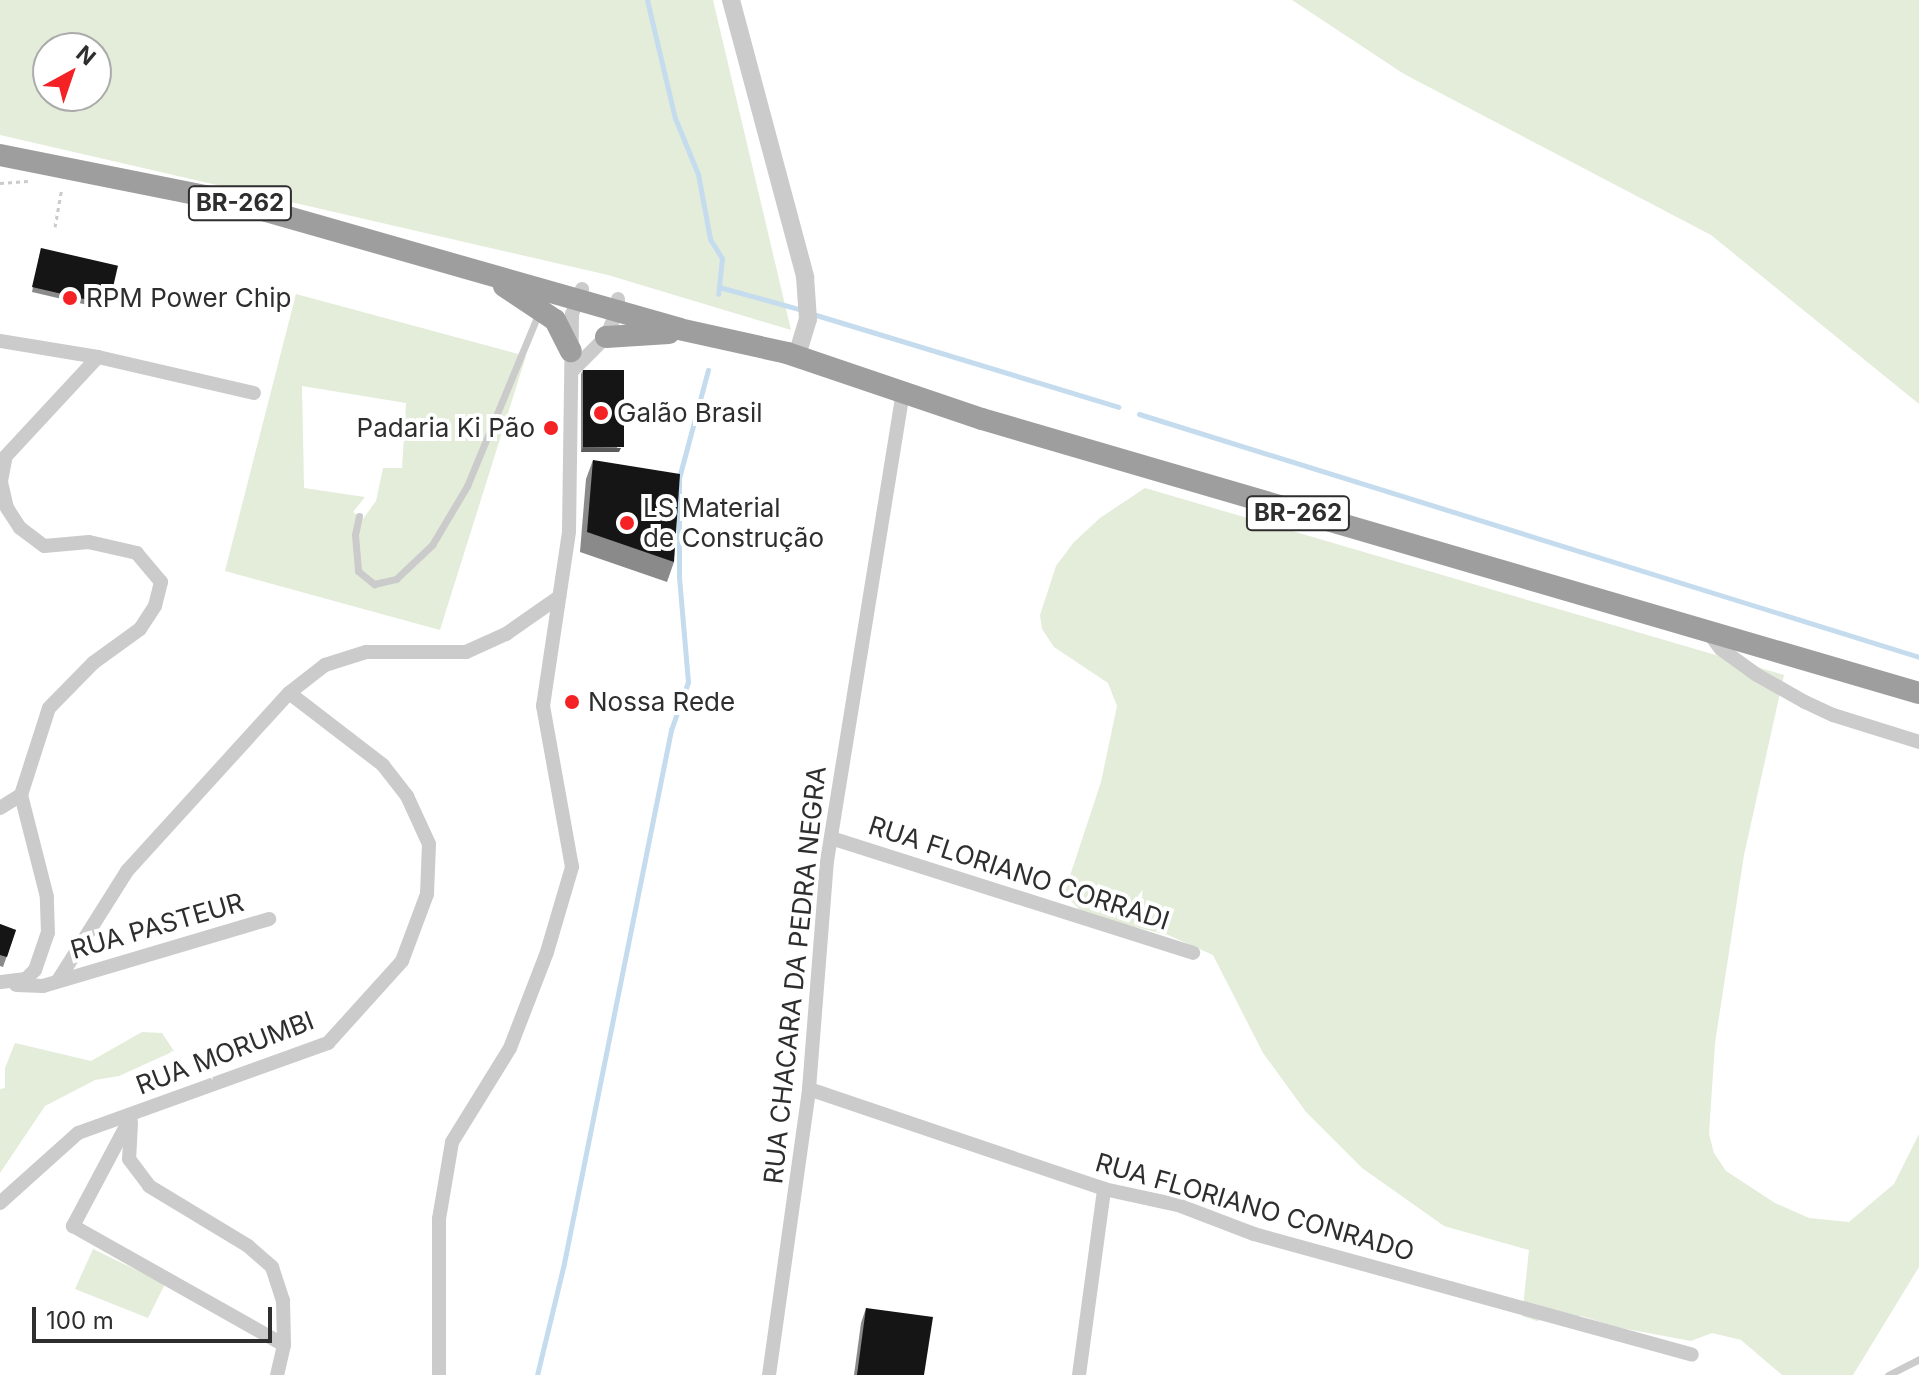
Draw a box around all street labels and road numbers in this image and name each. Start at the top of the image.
road number: BR-262 [186,183,294,223]
road number: BR-262 [1244,493,1352,533]
street label: RUA CHACARA DA PEDRA NEGRA [758,765,832,1185]
street label: RUA FLORIANO CORRADI [865,810,1173,936]
street label: RUA PASTEUR [67,886,247,966]
street label: RUA MORUMBI [132,1005,318,1101]
street label: RUA FLORIANO CONRADO [1092,1146,1418,1268]

